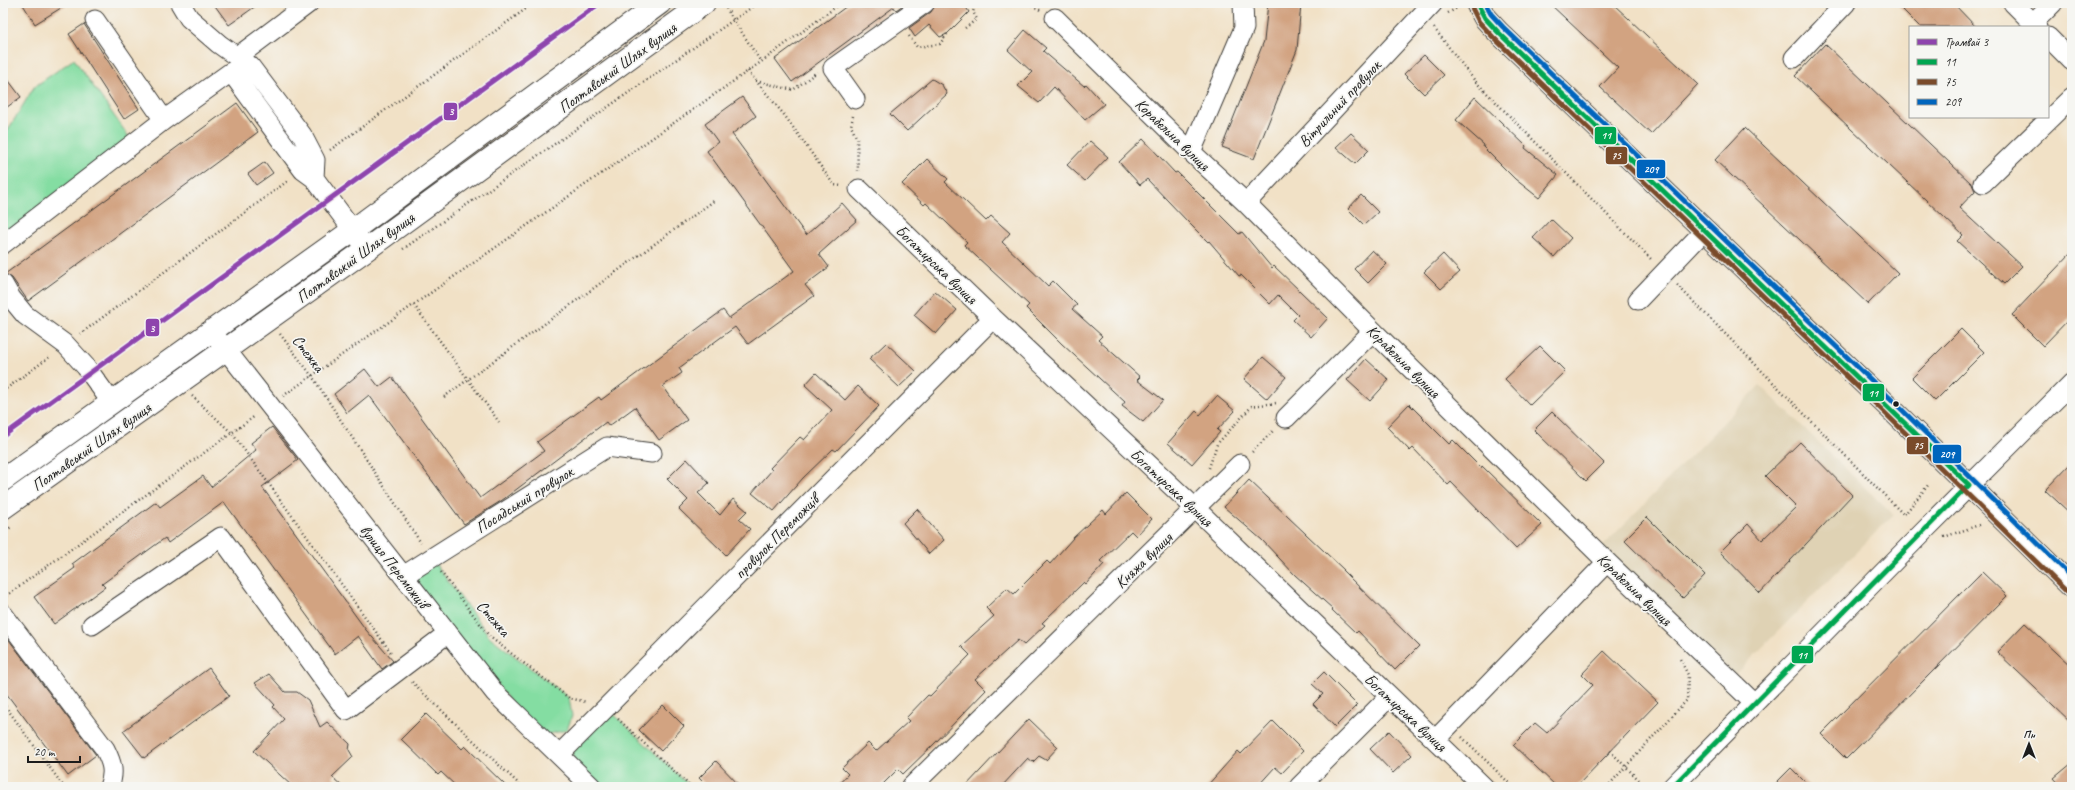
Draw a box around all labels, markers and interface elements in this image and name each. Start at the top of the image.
street label: Полтавський Шлях вулиця [555,17,682,117]
legend [1909,26,2049,118]
text: Трамвай 3 [1945,34,1990,50]
text: 11 [1945,54,1956,70]
street label: Вітрильний провулок [1294,55,1386,151]
text: 75 [1945,74,1956,90]
street label: Корабельна вулиця [1131,94,1215,176]
text: 209 [1945,94,1963,110]
line badge: 3 [443,102,458,121]
text: 3 [449,104,455,118]
line badge: 11 [1594,126,1617,145]
text: 11 [1601,128,1612,142]
line badge: 75 [1605,146,1628,165]
text: 75 [1611,148,1622,162]
line badge: 209 [1636,159,1666,179]
text: 209 [1644,162,1660,176]
street label: Полтавський Шлях вулиця [293,207,420,307]
street label: Богатирська вулиця [891,221,982,310]
line badge: 3 [145,318,160,337]
text: 3 [150,321,156,335]
street label: Корабельна вулиця [1362,321,1445,404]
street label: Стежка [288,331,330,377]
line badge: 11 [1862,383,1885,402]
text: 11 [1868,386,1879,400]
street label: Полтавський Шлях вулиця [28,397,156,496]
unlabelled marker [1891,399,1901,409]
line badge: 75 [1906,436,1929,455]
text: 75 [1913,438,1924,452]
street label: Богатирська вулиця [1126,444,1218,532]
line badge: 209 [1932,444,1962,464]
text: 209 [1940,447,1956,461]
street label: Посадський провулок [472,461,578,538]
street label: провулок Переможців [730,487,826,583]
street label: вулиця Переможців [355,521,436,616]
street label: Княжа вулиця [1111,528,1177,593]
street label: Корабельна вулиця [1593,549,1677,631]
street label: Стежка [472,596,515,642]
line badge: 11 [1791,645,1814,664]
text: 11 [1797,648,1808,662]
street label: Богатирська вулиця [1360,669,1452,757]
north arrow [2009,724,2049,764]
text: Пн [2023,727,2036,741]
scale bar [28,738,80,764]
text: 20 m [34,744,56,760]

